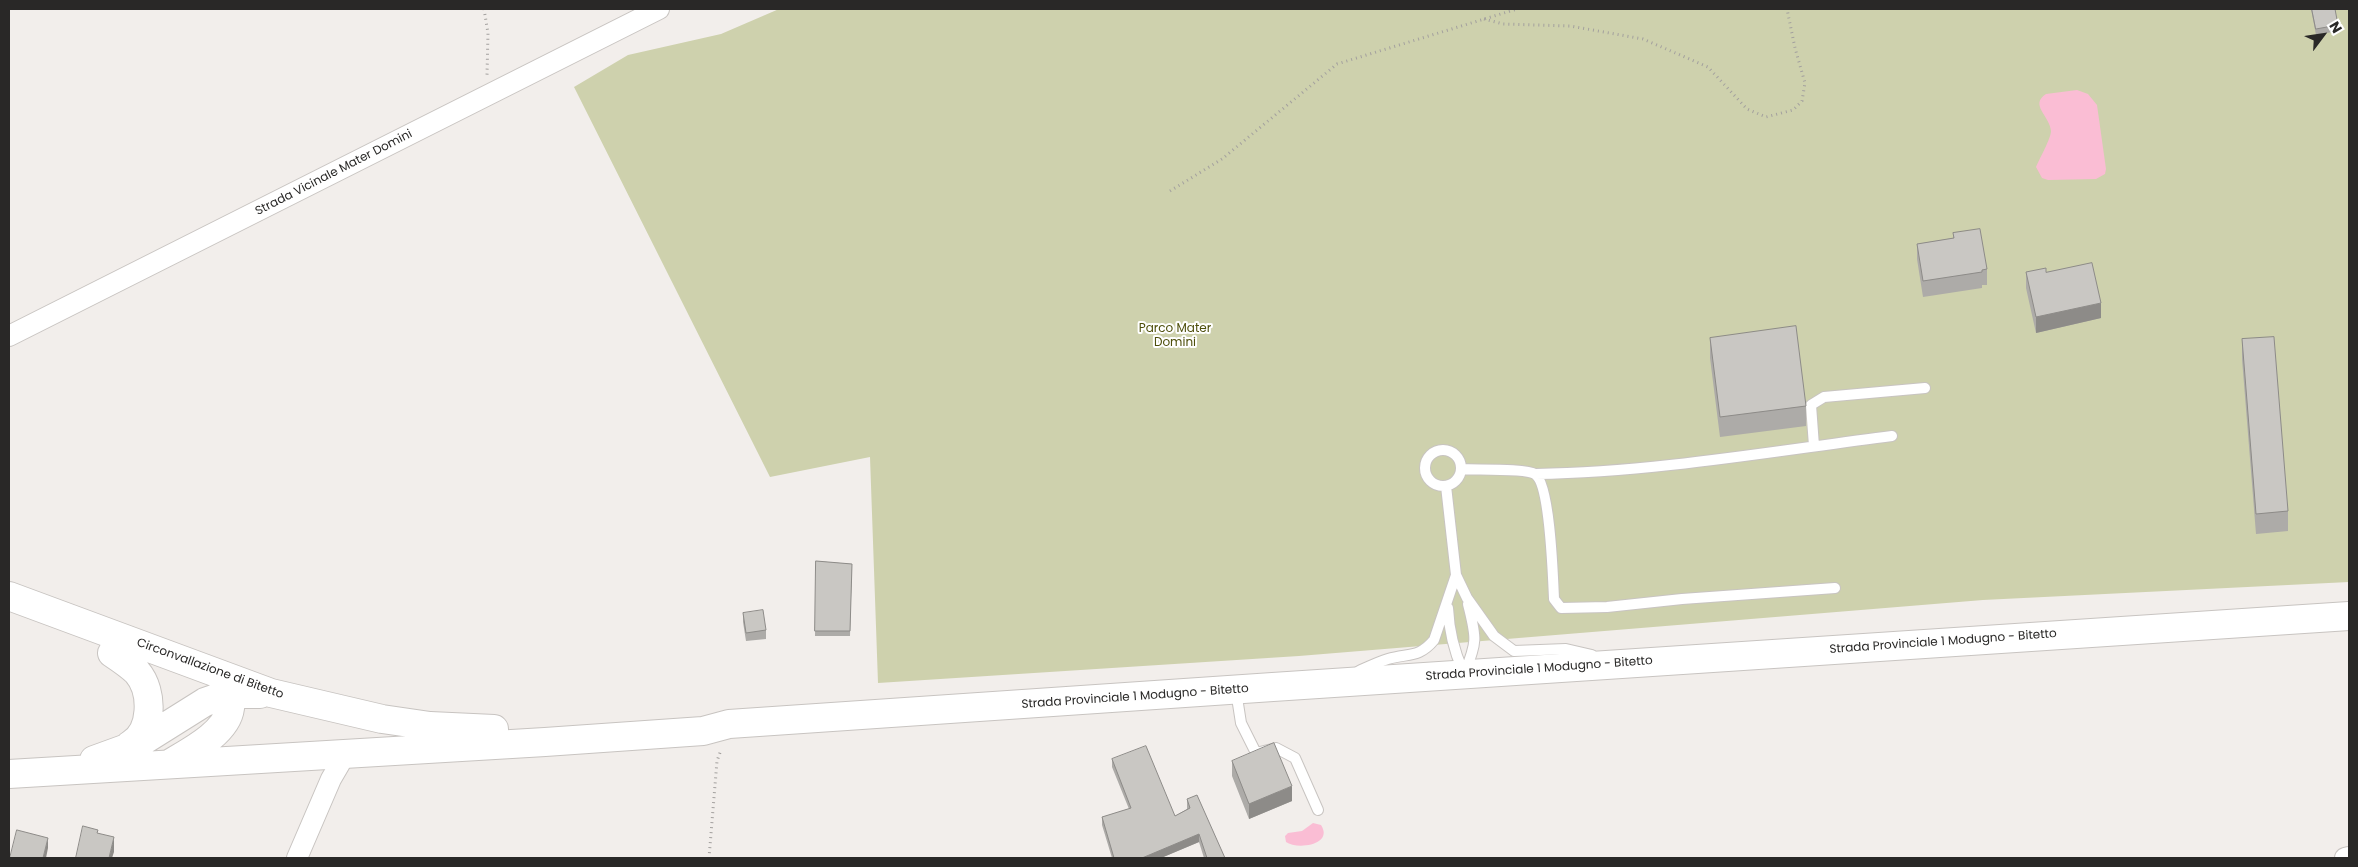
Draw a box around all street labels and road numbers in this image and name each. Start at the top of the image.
street label: Strada Vicinale Mater Domini [253,127,415,219]
street label: Strada Provinciale 1 Modugno - Bitetto [1829,627,2057,657]
street label: Circonvallazione di Bitetto [135,636,285,702]
street label: Strada Provinciale 1 Modugno - Bitetto [1425,654,1653,684]
street label: Strada Provinciale 1 Modugno - Bitetto [1021,682,1249,712]

